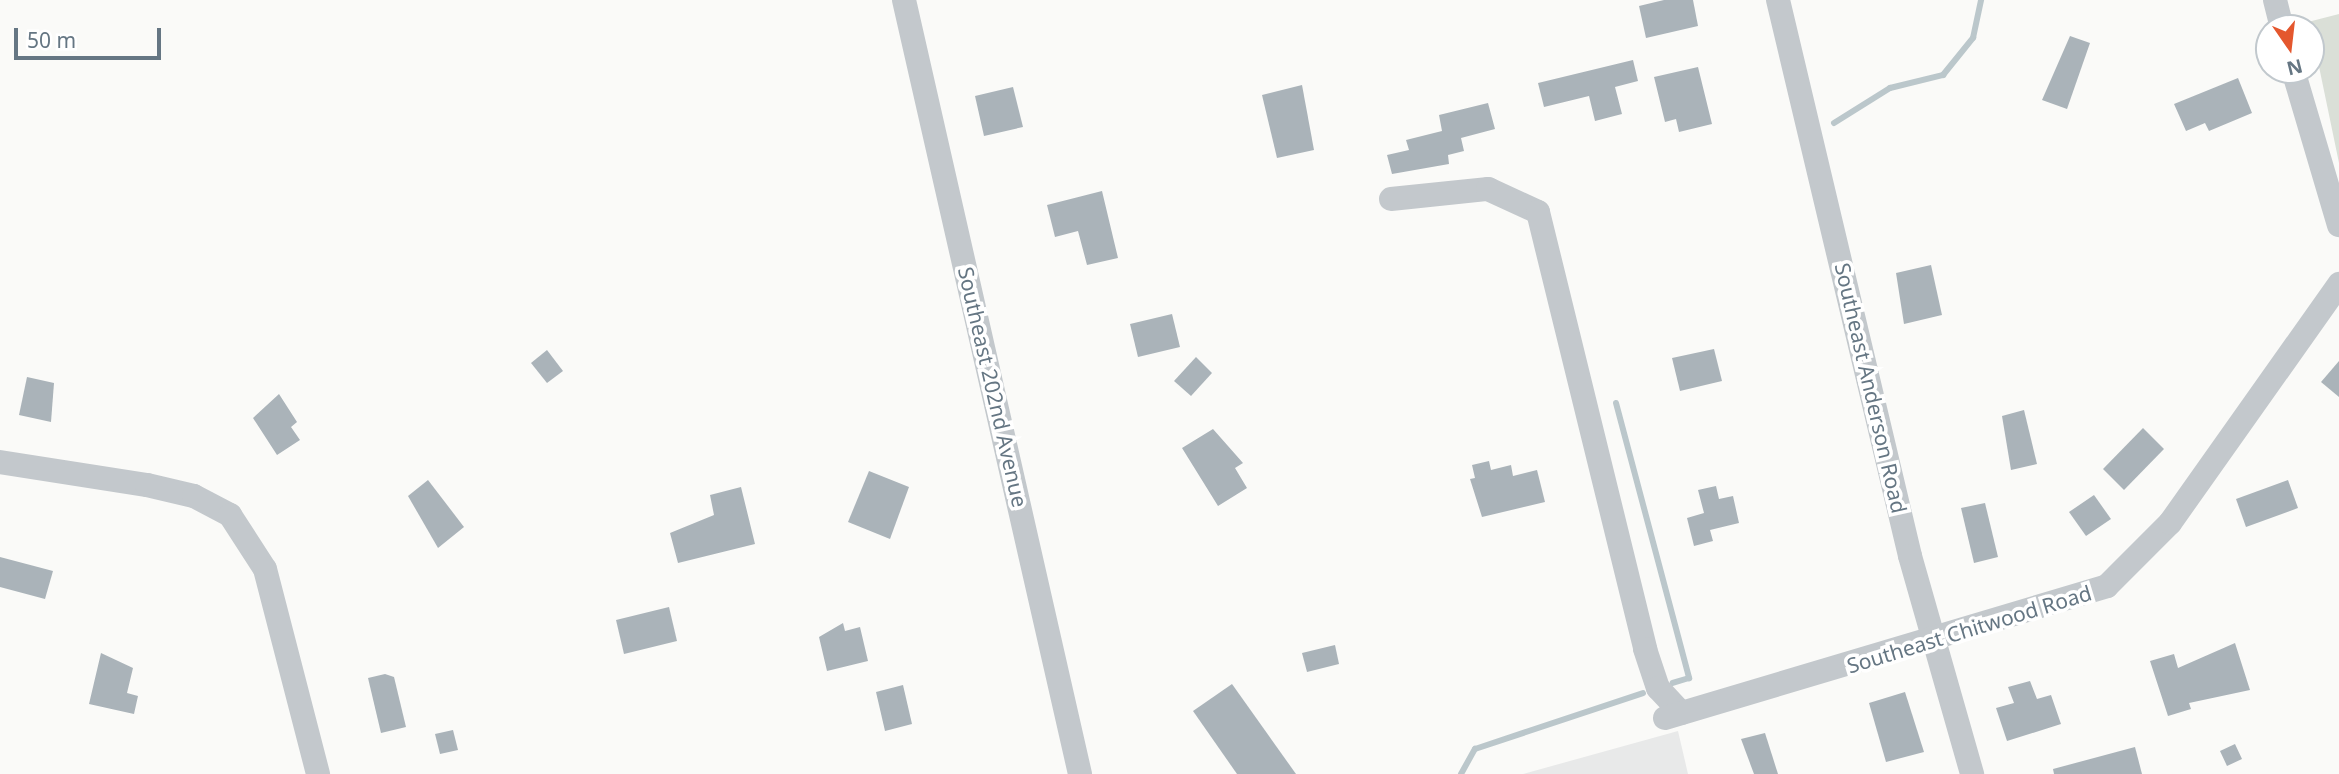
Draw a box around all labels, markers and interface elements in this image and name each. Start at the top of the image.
scale bar [18,14,164,58]
north arrow [2255,14,2325,84]
text: 50 m [27,26,76,54]
text: N [2284,53,2305,82]
street label: Southeast Anderson Road [1830,260,1912,516]
street label: Southeast 202nd Avenue [953,265,1033,509]
street label: Southeast Chitwood Road [1844,580,2094,678]

